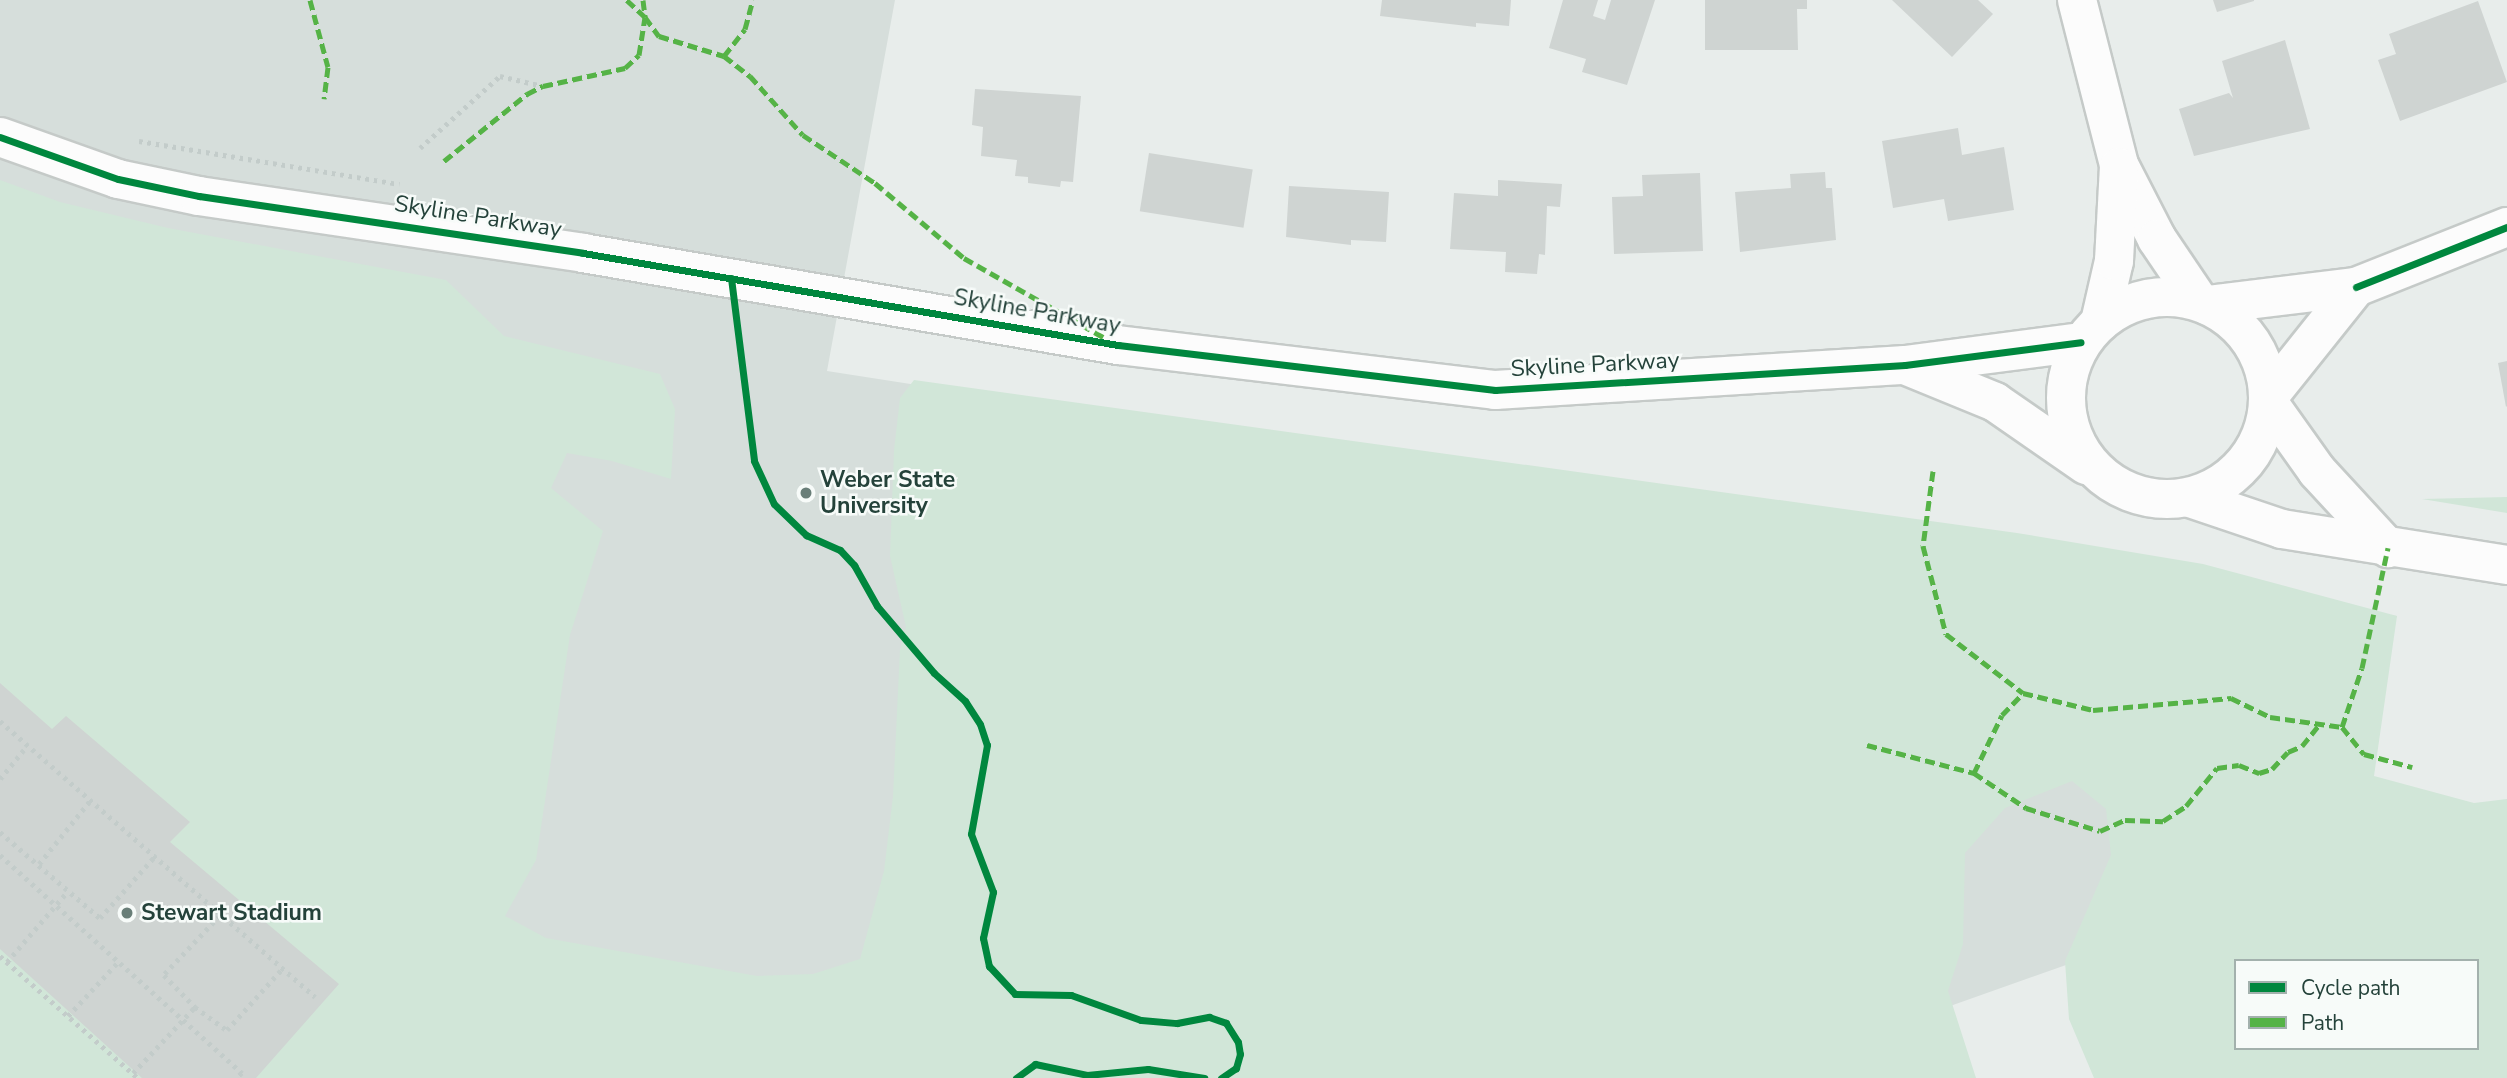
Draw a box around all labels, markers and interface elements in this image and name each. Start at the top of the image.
street label: Skyline Parkway [392,190,564,244]
street label: Skyline Parkway [951,284,1123,340]
street label: Skyline Parkway [1510,347,1680,383]
place label: Weber State University [820,466,955,520]
marker: Weber State University [798,485,814,501]
place label: Stewart Stadium [141,899,322,927]
marker: Stewart Stadium [119,905,135,921]
legend [2234,959,2479,1050]
text: Cycle path [2301,974,2400,1002]
text: Path [2301,1009,2344,1037]

